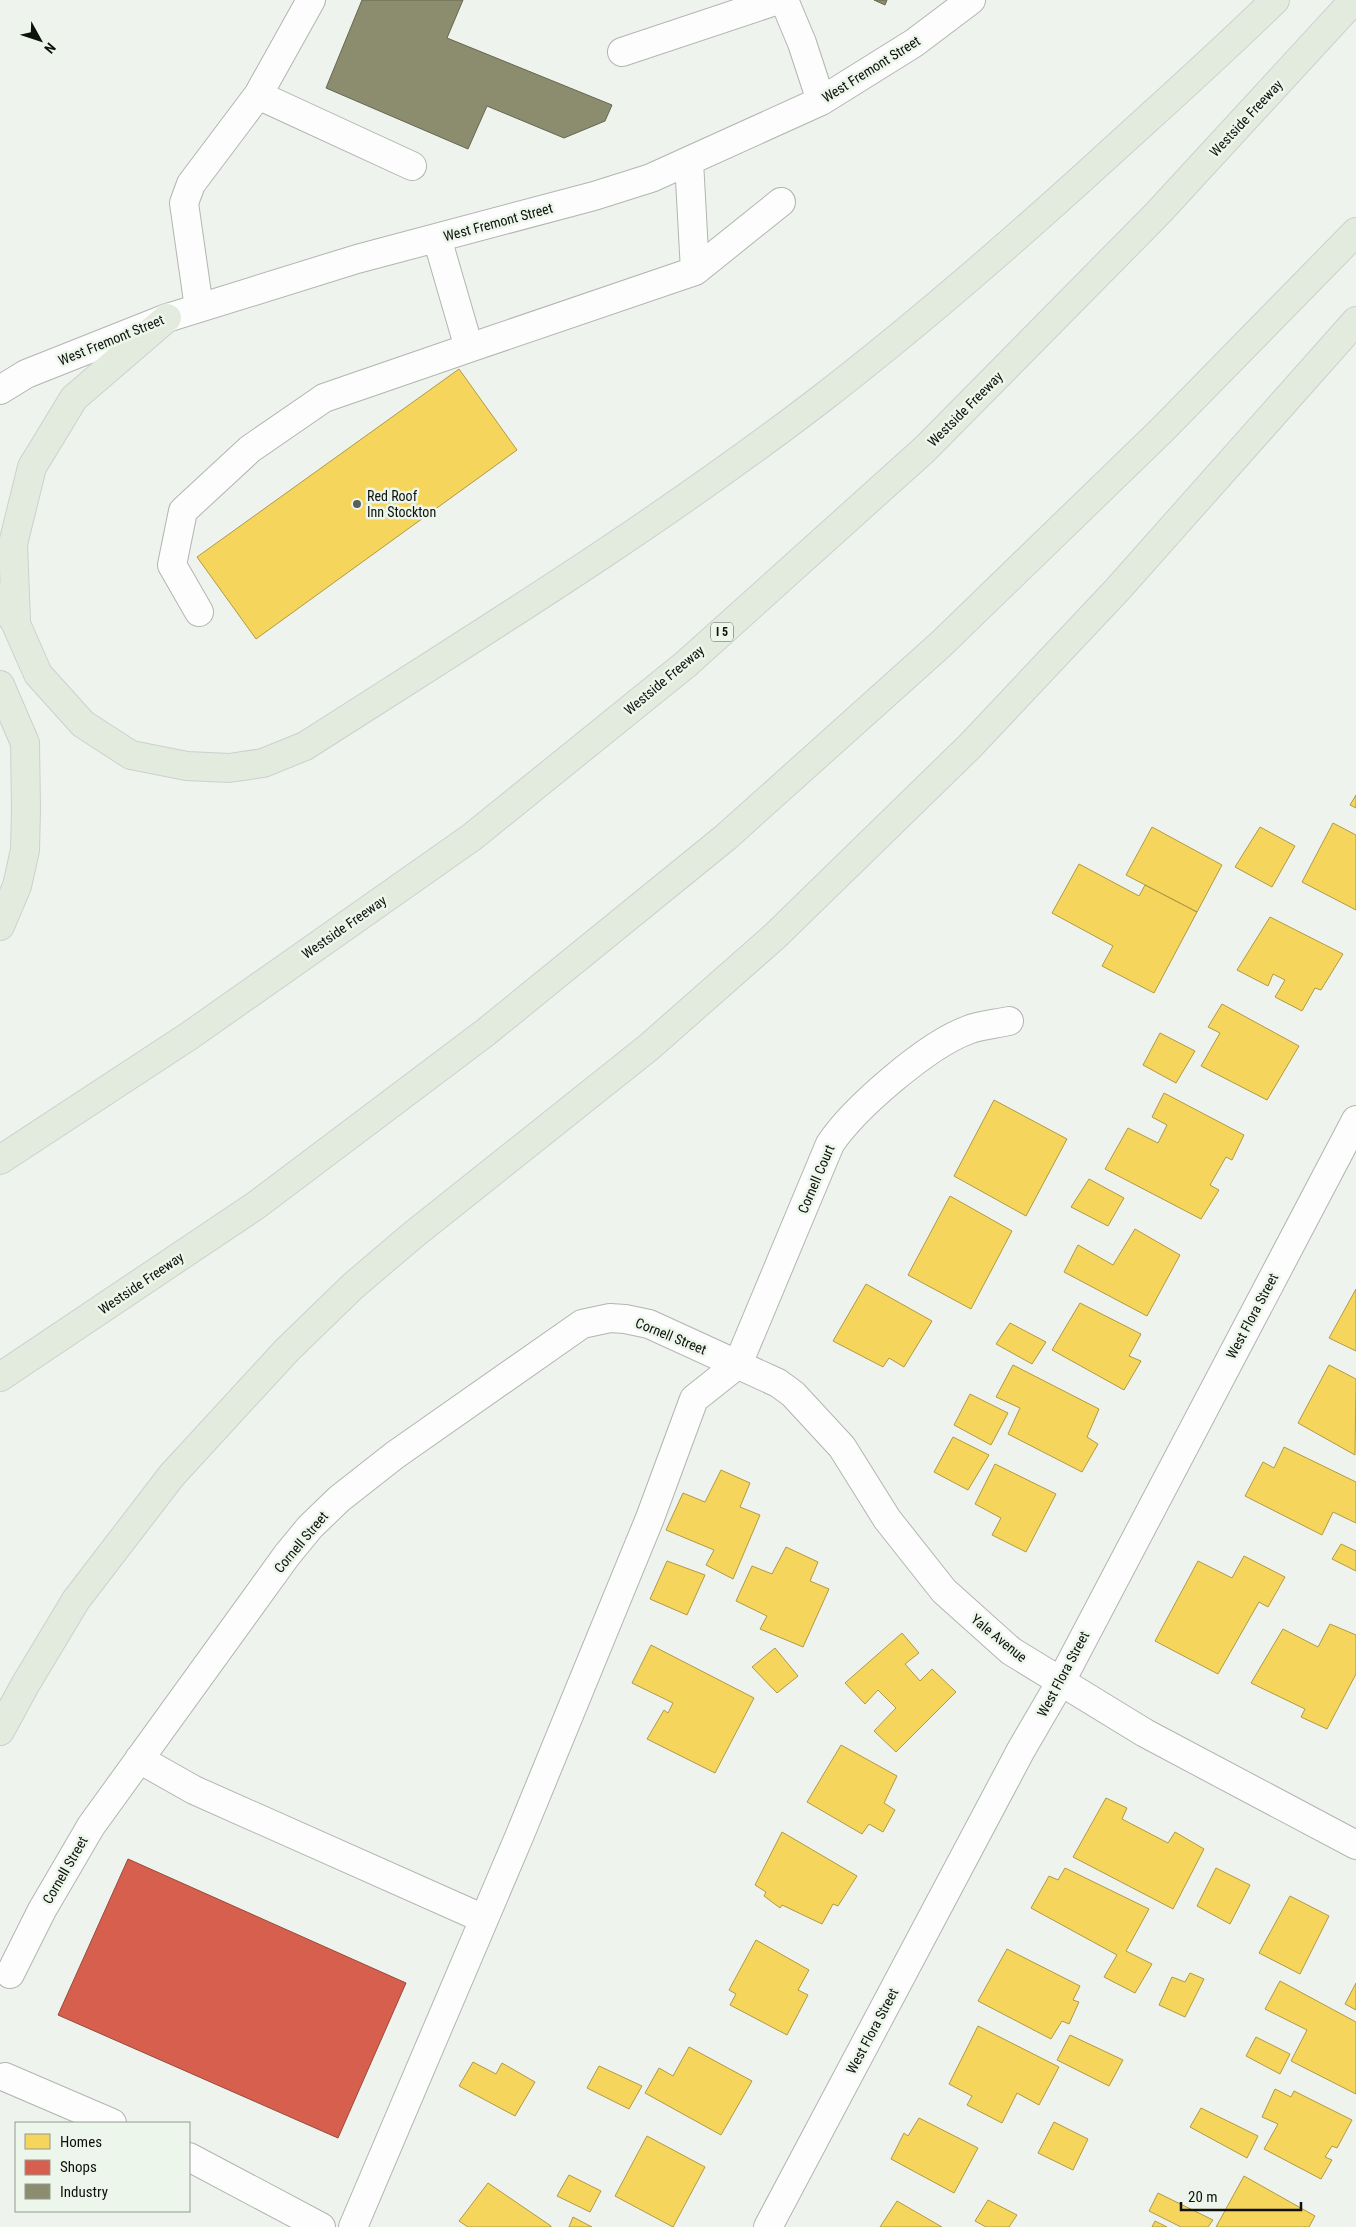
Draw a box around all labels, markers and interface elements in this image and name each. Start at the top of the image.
north arrow [15,15,65,65]
street label: West Fremont Street [819,32,923,106]
text: N [41,40,59,57]
street label: Westside Freeway [1206,76,1286,160]
street label: West Fremont Street [442,200,554,244]
street label: West Fremont Street [56,312,166,368]
street label: Westside Freeway [924,368,1006,450]
place label: Red Roof Inn Stockton [367,488,436,520]
marker: Red Roof Inn Stockton [351,498,363,510]
road number: I 5 [711,622,733,642]
street label: Westside Freeway [621,642,707,718]
street label: Westside Freeway [299,892,389,962]
street label: Cornell Court [794,1142,838,1216]
street label: Westside Freeway [95,1249,187,1317]
street label: West Flora Street [1223,1271,1281,1361]
street label: Cornell Street [633,1315,709,1357]
street label: Cornell Street [271,1508,331,1576]
street label: Yale Avenue [968,1611,1030,1666]
street label: West Flora Street [1034,1629,1092,1719]
street label: Cornell Street [39,1834,91,1906]
street label: West Flora Street [843,1986,901,2076]
legend [15,2122,190,2212]
text: Homes [60,2133,102,2151]
text: Shops [60,2158,97,2176]
scale bar [1181,2180,1301,2212]
text: Industry [60,2183,108,2201]
text: 20 m [1188,2188,1218,2206]

